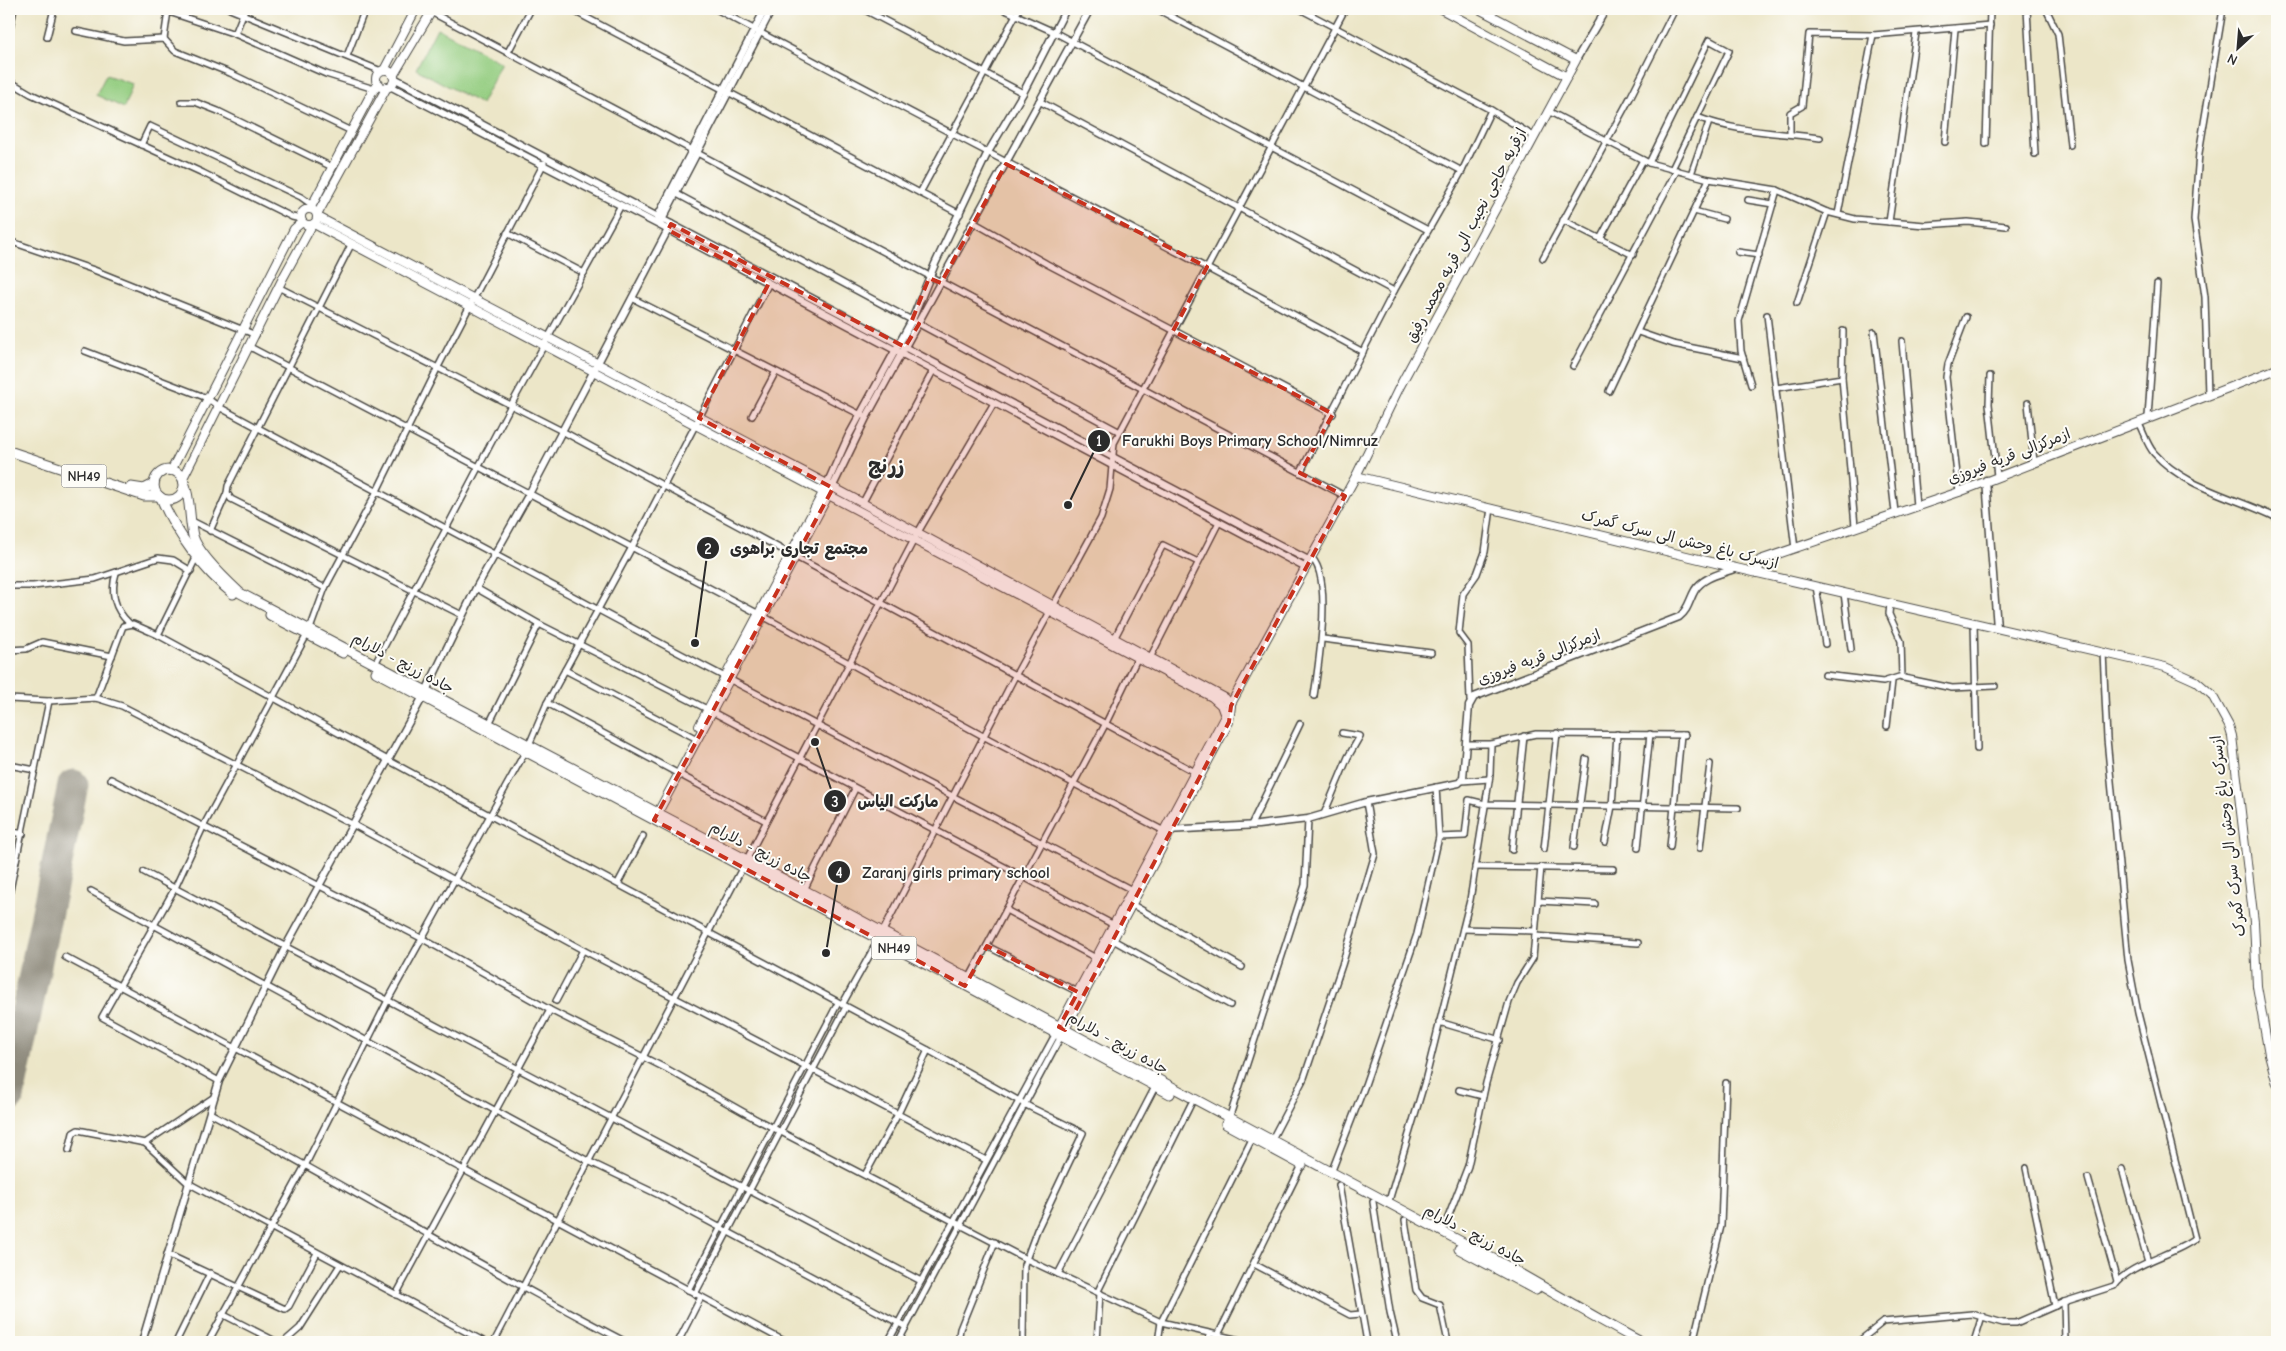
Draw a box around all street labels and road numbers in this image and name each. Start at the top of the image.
street label: ازقریه حاجی نجیب الی قریه محمد رفیق [1402,125,1531,346]
street label: ازمرکزالی قریه فیروزی [1945,424,2073,489]
road number: NH49 [62,464,106,488]
street label: ازسرک باغ وحش الی سرک گمرک [1579,506,1781,573]
street label: ازمرکزالی قریه فیروزی [1475,625,1603,690]
street label: جاده زرنج - دلارام [348,629,457,699]
street label: ازسرک باغ وحش الی سرک گمرک [2207,734,2250,938]
street label: جاده زرنج - دلارام [706,818,815,888]
road number: NH49 [872,936,916,960]
street label: جاده زرنج - دلارام [1063,1008,1172,1080]
street label: جاده زرنج - دلارام [1420,1201,1529,1271]

